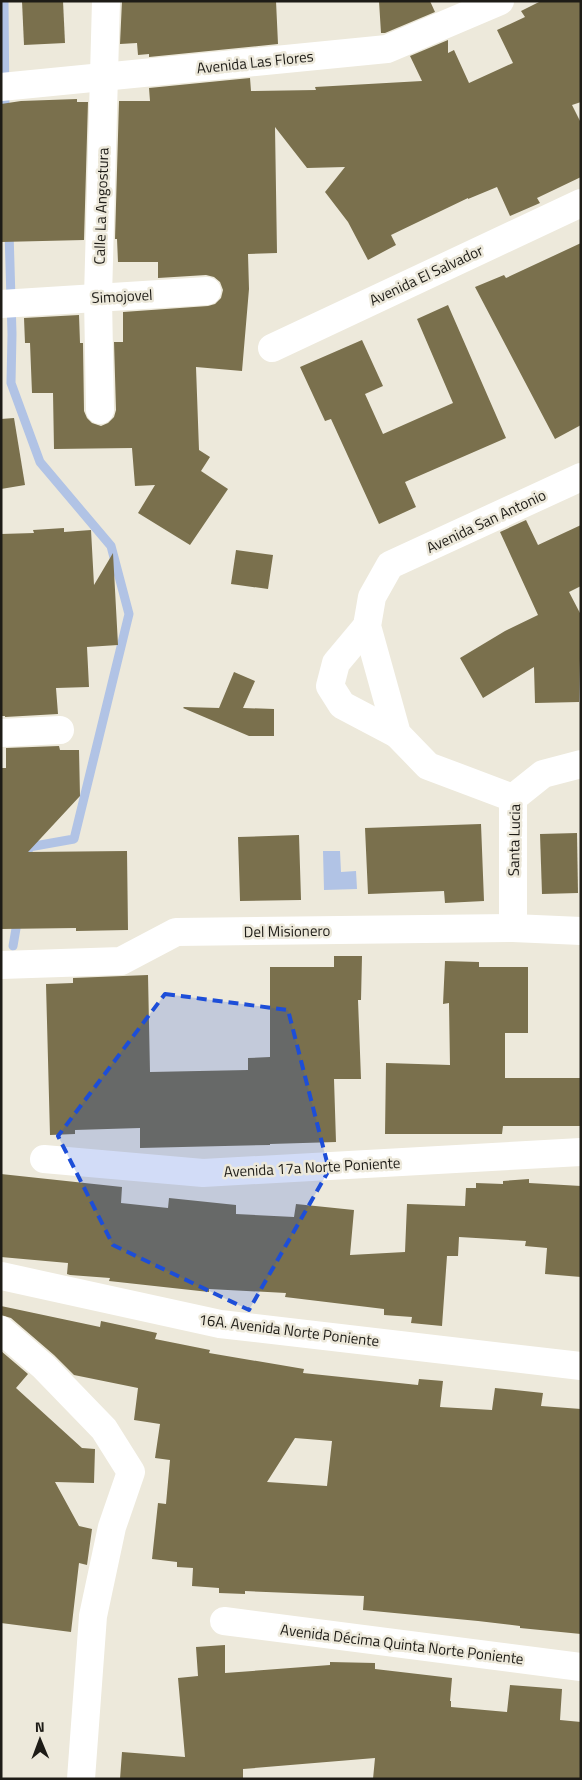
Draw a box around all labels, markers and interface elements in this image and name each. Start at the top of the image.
street label: Avenida Las Flores [195,44,315,80]
street label: Calle La Angostura [87,147,115,265]
street label: Avenida El Salvador [365,239,487,311]
street label: Simojovel [91,283,153,309]
street label: Avenida San Antonio [422,483,550,559]
street label: Santa Lucia [502,803,526,876]
street label: Del Misionero [243,919,331,943]
street label: Avenida 17a Norte Poniente [223,1151,401,1183]
street label: 16A. Avenida Norte Poniente [198,1308,380,1352]
street label: Avenida Décima Quinta Norte Poniente [279,1618,525,1670]
north arrow [15,1715,65,1765]
text: N [35,1716,45,1737]

